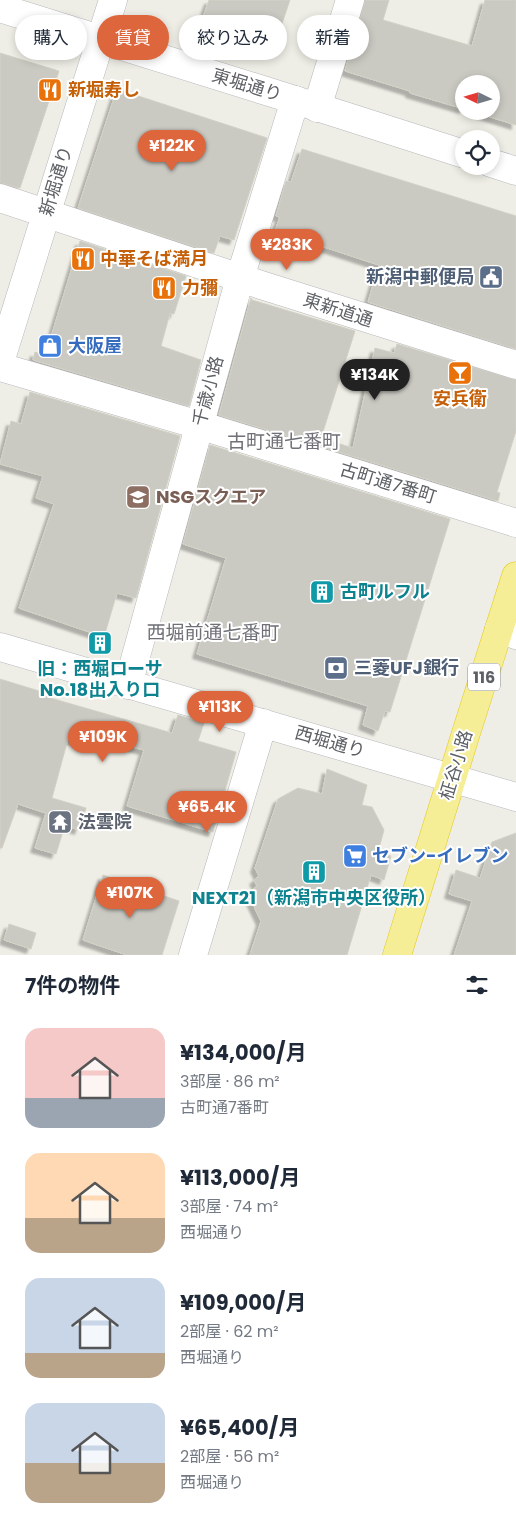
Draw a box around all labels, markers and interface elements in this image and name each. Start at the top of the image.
chip: 購入 [15,15,87,60]
chip: 賃貸 [97,15,169,60]
chip: 絞り込み [179,15,287,60]
chip: 新着 [297,15,369,60]
street label: 東堀通り [209,62,285,107]
north arrow [455,75,500,120]
map controls [455,75,500,175]
restaurant icon: 新堀寿し [37,77,63,103]
place label: 新堀寿し [68,77,140,102]
pin: ¥122K [137,130,207,172]
button: locate [455,130,500,175]
text: ¥122K [149,134,195,157]
street label: 新堀通り [33,143,78,219]
pin: ¥283K [252,228,322,271]
text: ¥283K [261,233,313,256]
restaurant icon: 中華そば満月 [70,246,96,272]
place label: 中華そば満月 [100,246,208,271]
place label: 新潟中郵便局 [366,264,474,289]
public building icon: 新潟中郵便局 [478,264,504,290]
restaurant icon: 力彌 [151,275,177,301]
place label: 力彌 [182,275,218,300]
street label: 東新道通 [300,287,376,333]
shop icon: 大阪屋 [37,333,63,359]
place label: 大阪屋 [68,333,122,358]
street label: 千歳小路 [186,353,229,429]
pin: ¥134K [340,358,410,401]
bar icon: 安兵衛 [447,360,473,386]
text: ¥134K [351,363,399,386]
place label: 安兵衛 [433,386,487,411]
district label: 古町通七番町 [227,428,341,455]
street label: 古町通7番町 [337,456,440,509]
school or university icon: NSGスクエア [125,484,151,510]
place label: NSGスクエア [156,484,266,509]
building icon: 古町ルフル [309,579,335,605]
place label: 古町ルフル [340,579,430,604]
district label: 西堀前通七番町 [146,619,280,646]
building icon: 旧：西堀ローサ No.18出入り口 [87,630,113,656]
bank icon: 三菱UFJ銀行 [323,655,349,681]
place label: 三菱UFJ銀行 [354,655,459,680]
place label: 旧：西堀ローサ No.18出入り口 [37,656,163,702]
road number: 116 [468,664,500,690]
pin: ¥113K [185,690,255,733]
text: ¥113K [198,695,242,718]
pin: ¥109K [68,720,138,763]
street label: 西堀通り [292,720,368,763]
text: ¥109K [79,725,127,748]
street label: 柾谷小路 [433,727,478,803]
pin: ¥65.4K [166,790,248,833]
text: ¥65.4K [178,795,236,818]
temple icon: 法雲院 [47,809,73,835]
place label: 法雲院 [78,809,132,834]
supermarket icon: セブン-イレブン [342,843,368,869]
place label: セブン-イレブン [372,843,508,868]
building icon: NEXT21（新潟市中央区役所） [301,859,327,885]
pin: ¥107K [95,876,165,919]
text: ¥107K [107,881,153,904]
place label: NEXT21（新潟市中央区役所） [192,885,436,910]
text: 7件の物件 [25,971,120,1000]
icon: filters [463,971,491,999]
text: ¥134,000/月 [180,1038,307,1067]
icon: home [65,1048,125,1108]
text: 3部屋 · 86 m² [180,1070,280,1093]
text: 古町通7番町 [180,1096,269,1119]
text: ¥113,000/月 [180,1163,300,1192]
icon: home [65,1173,125,1233]
text: 3部屋 · 74 m² [180,1195,278,1218]
text: 西堀通り [180,1221,244,1244]
text: ¥109,000/月 [180,1288,306,1317]
icon: home [65,1298,125,1358]
text: 2部屋 · 62 m² [180,1320,279,1343]
text: 西堀通り [180,1346,244,1369]
text: ¥65,400/月 [180,1413,299,1442]
icon: home [65,1423,125,1483]
text: 2部屋 · 56 m² [180,1445,279,1468]
text: 西堀通り [180,1471,244,1494]

